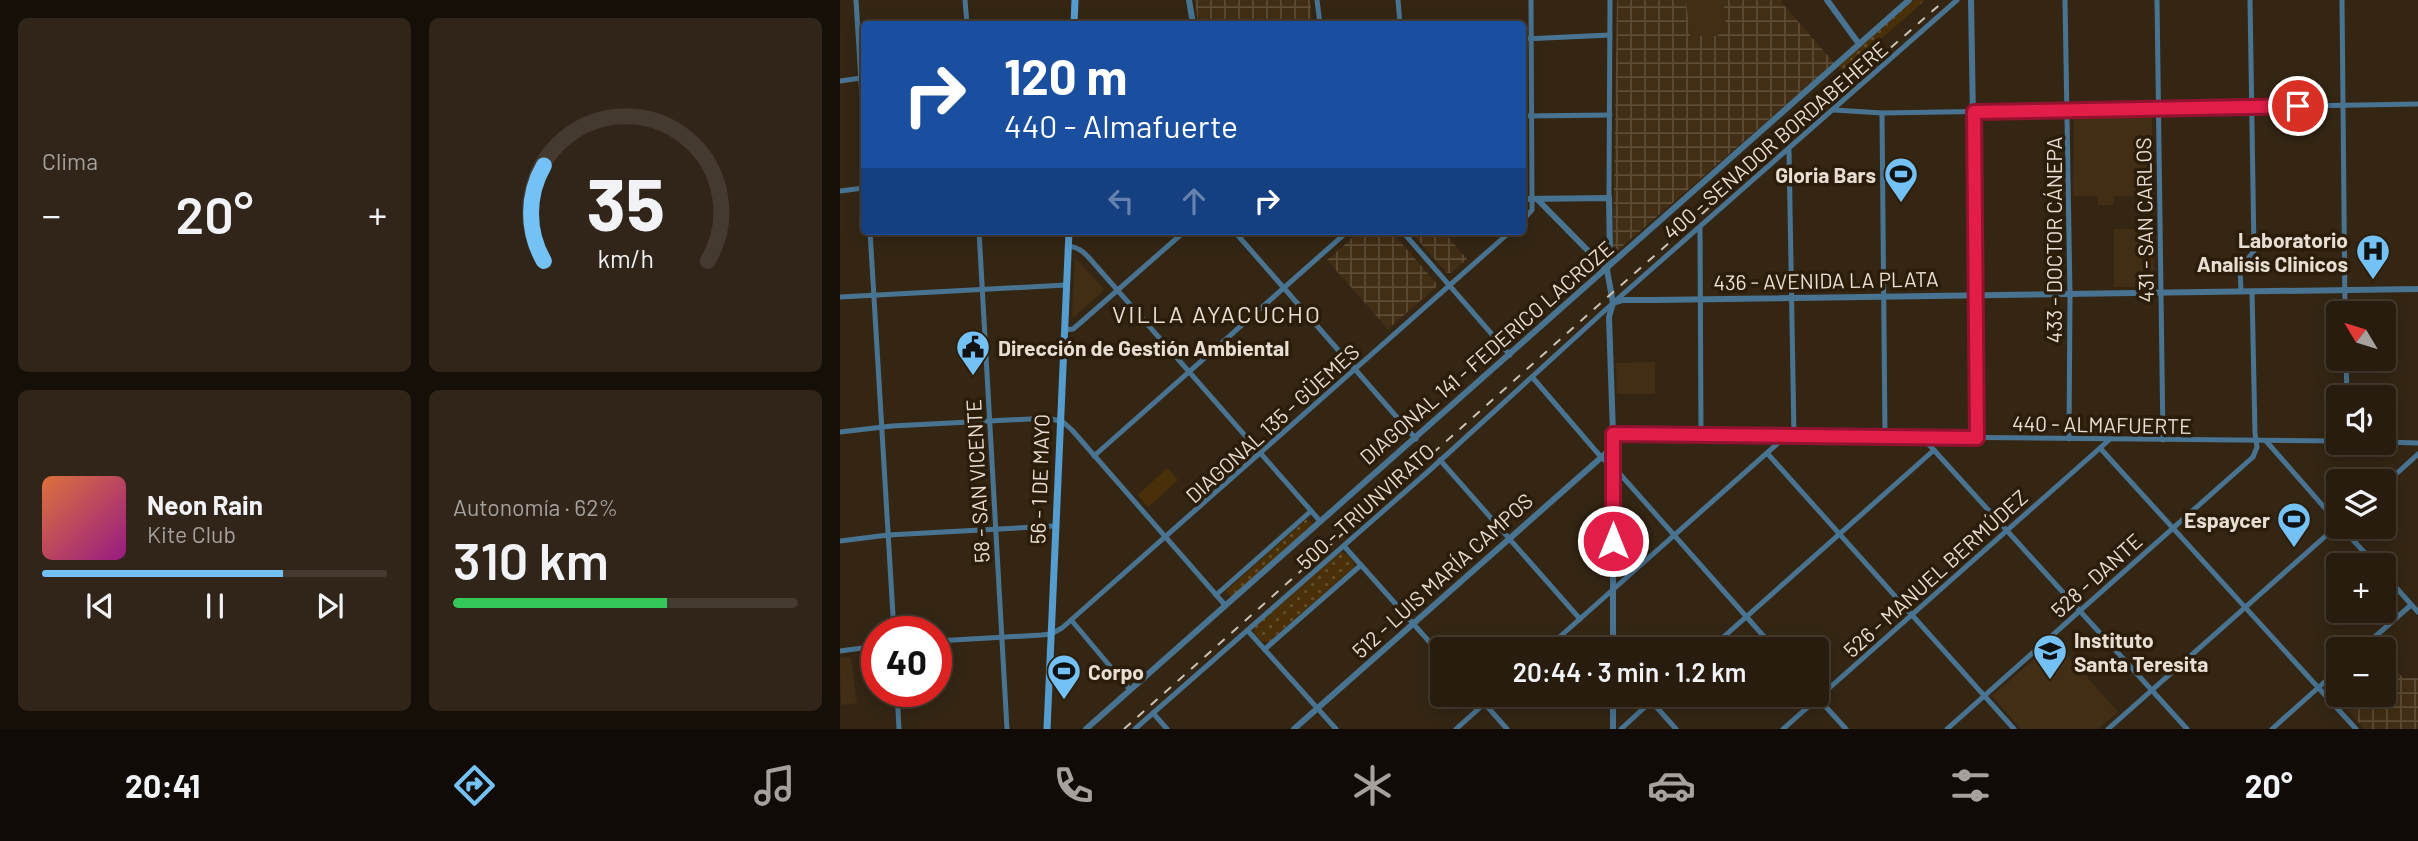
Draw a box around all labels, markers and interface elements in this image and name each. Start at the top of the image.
street label: 400 - SENADOR BORDABEHERE [1658,36,1892,244]
text: 120 m [1004,46,1127,105]
icon: right [889,49,980,140]
pin [2268,76,2328,136]
icon: arrive [2279,87,2317,125]
text: 440 - Almafuerte [1004,106,1238,144]
street label: 433 - DOCTOR CÁNEPA [2041,137,2066,343]
street label: 431 - SAN CARLOS [2130,137,2158,303]
text: Clima [42,147,98,175]
sports icon: Gloria Bars [1882,155,1920,204]
text: 35 [586,158,665,246]
place label: Gloria Bars [1775,162,1876,187]
text: 20° [176,182,253,244]
icon: left [1102,182,1140,220]
icon: ahead [1175,182,1213,220]
icon: right [1248,182,1286,220]
text: − [42,191,61,237]
text: + [368,191,387,237]
place label: Laboratorio Analisis Clinicos [2197,227,2348,276]
hospital icon: Laboratorio Analisis Clinicos [2354,232,2392,281]
street label: DIAGONAL 141 - FEDERICO LACROZE [1354,235,1618,469]
text: km/h [597,243,654,273]
street label: 436 - AVENIDA LA PLATA [1713,266,1939,294]
district label: VILLA AYACUCHO [1112,299,1322,328]
north arrow [2326,301,2396,371]
map controls [2326,301,2396,707]
public building icon: Dirección de Gestión Ambiental [954,328,992,377]
place label: Dirección de Gestión Ambiental [998,335,1289,360]
street label: DIAGONAL 135 - GÜEMES [1180,339,1364,507]
button: sound [2326,385,2396,455]
street label: 58 - SAN VICENTE [960,398,994,564]
street label: 440 - ALMAFUERTE [2012,410,2192,438]
street label: 56 - 1 DE MAYO [1024,413,1054,545]
street label: 500 - TRIUNVIRATO [1291,438,1439,574]
button: layers [2326,469,2396,539]
street label: 526 - MANUEL BERMÚDEZ [1838,484,2032,662]
street label: 512 - LUIS MARÍA CAMPOS [1347,487,1537,663]
text: Neon Rain [147,489,263,520]
text: Autonomía · 62% [453,493,618,521]
sports icon: Espaycer [2275,500,2313,549]
position arrow [1576,504,1650,578]
place label: Espaycer [2184,507,2270,532]
text: Kite Club [147,520,236,548]
text: 310 km [453,528,609,590]
street label: 528 - DANTE [2045,528,2147,622]
button: + [2326,553,2396,623]
icon: previous [81,587,119,625]
icon: pause [196,587,234,625]
icon: next [311,587,349,625]
speed limit sign: 40 [861,616,952,707]
place label: Instituto Santa Teresita [2074,627,2208,676]
school or university icon: Instituto Santa Teresita [2031,632,2069,681]
button: − [2326,637,2396,707]
sports icon: Corpo [1045,652,1083,701]
text: 20:44 · 3 min · 1.2 km [1513,656,1746,687]
place label: Corpo [1088,659,1144,684]
icon: directions [450,761,499,810]
icon: music [750,761,799,810]
icon: phone [1049,761,1098,810]
icon: climate [1348,761,1397,810]
icon: car [1647,761,1696,810]
icon: filters [1946,761,1995,810]
text: 20:41 [125,766,200,804]
text: 20° [2245,766,2293,804]

